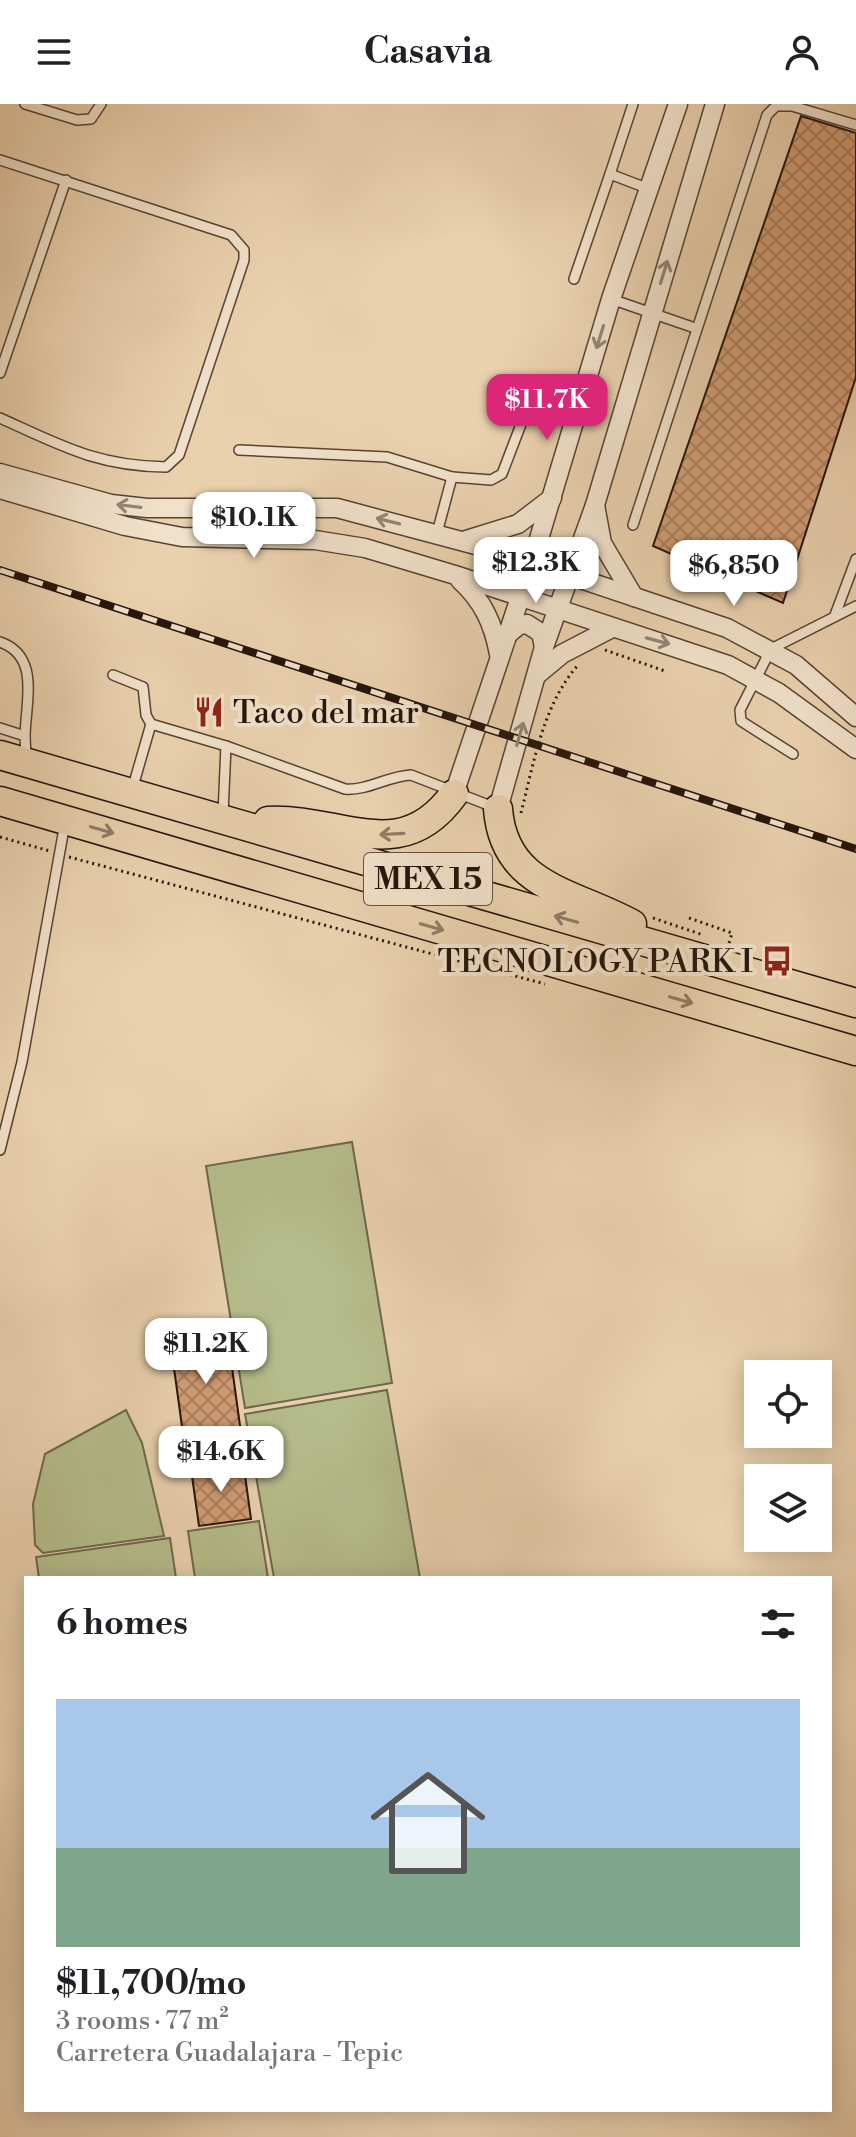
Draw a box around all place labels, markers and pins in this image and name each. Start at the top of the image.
pin: $11.7K [482,374,612,442]
pin: $10.1K [189,492,319,560]
pin: $12.3K [471,537,601,605]
pin: $6,850 [669,540,799,608]
place label: Taco del mar [233,693,419,733]
restaurant icon: Taco del mar [192,695,226,729]
place label: TECNOLOGY PARK I [437,942,753,982]
bus stop icon: TECNOLOGY PARK I [760,944,794,978]
pin: $11.2K [141,1318,271,1386]
pin: $14.6K [156,1426,286,1494]

